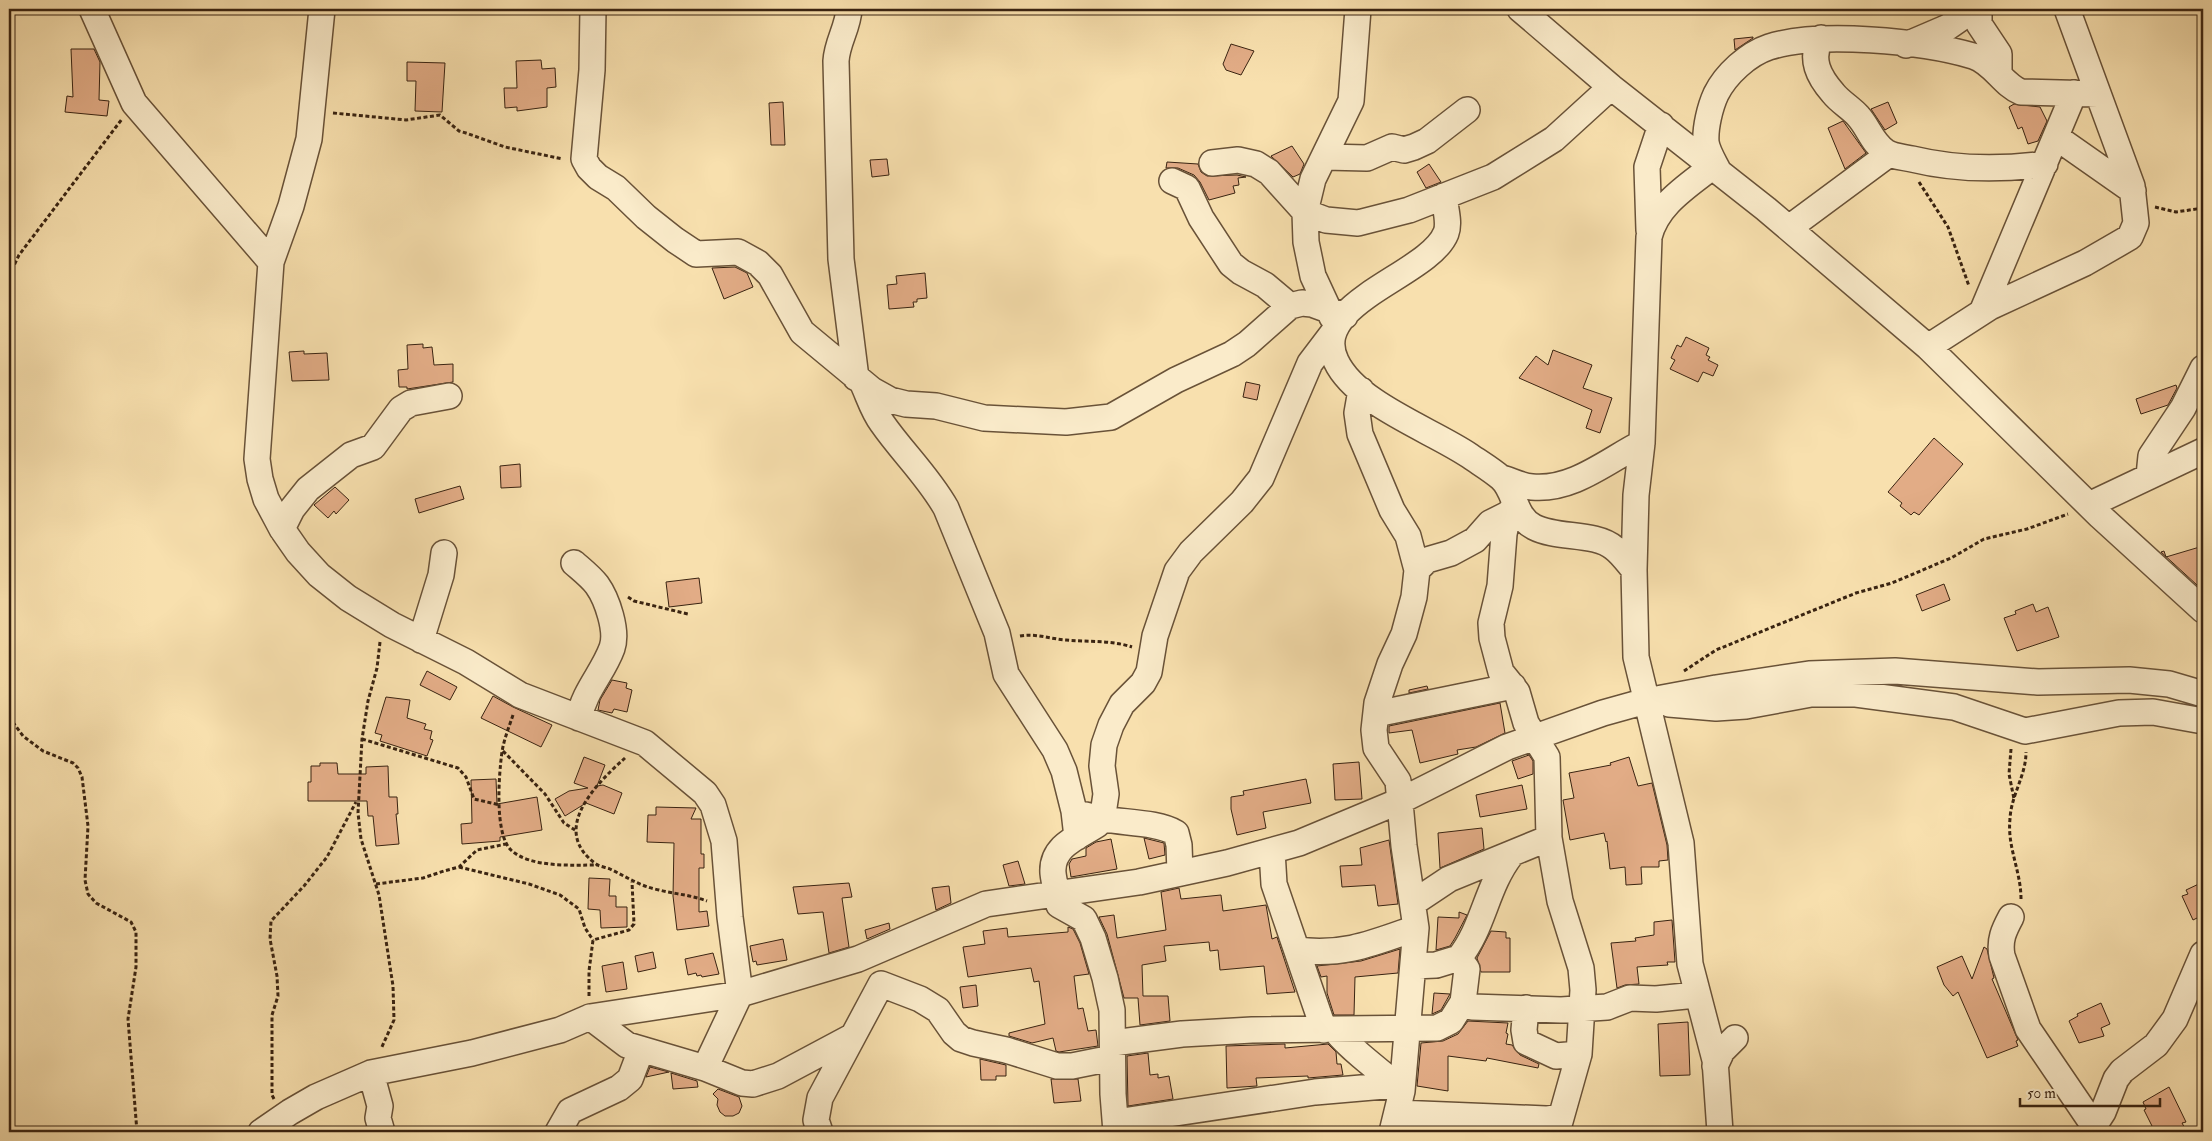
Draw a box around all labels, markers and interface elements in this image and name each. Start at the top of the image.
scale bar [2020,1076,2160,1108]
text: 50 m [2027,1084,2056,1103]

